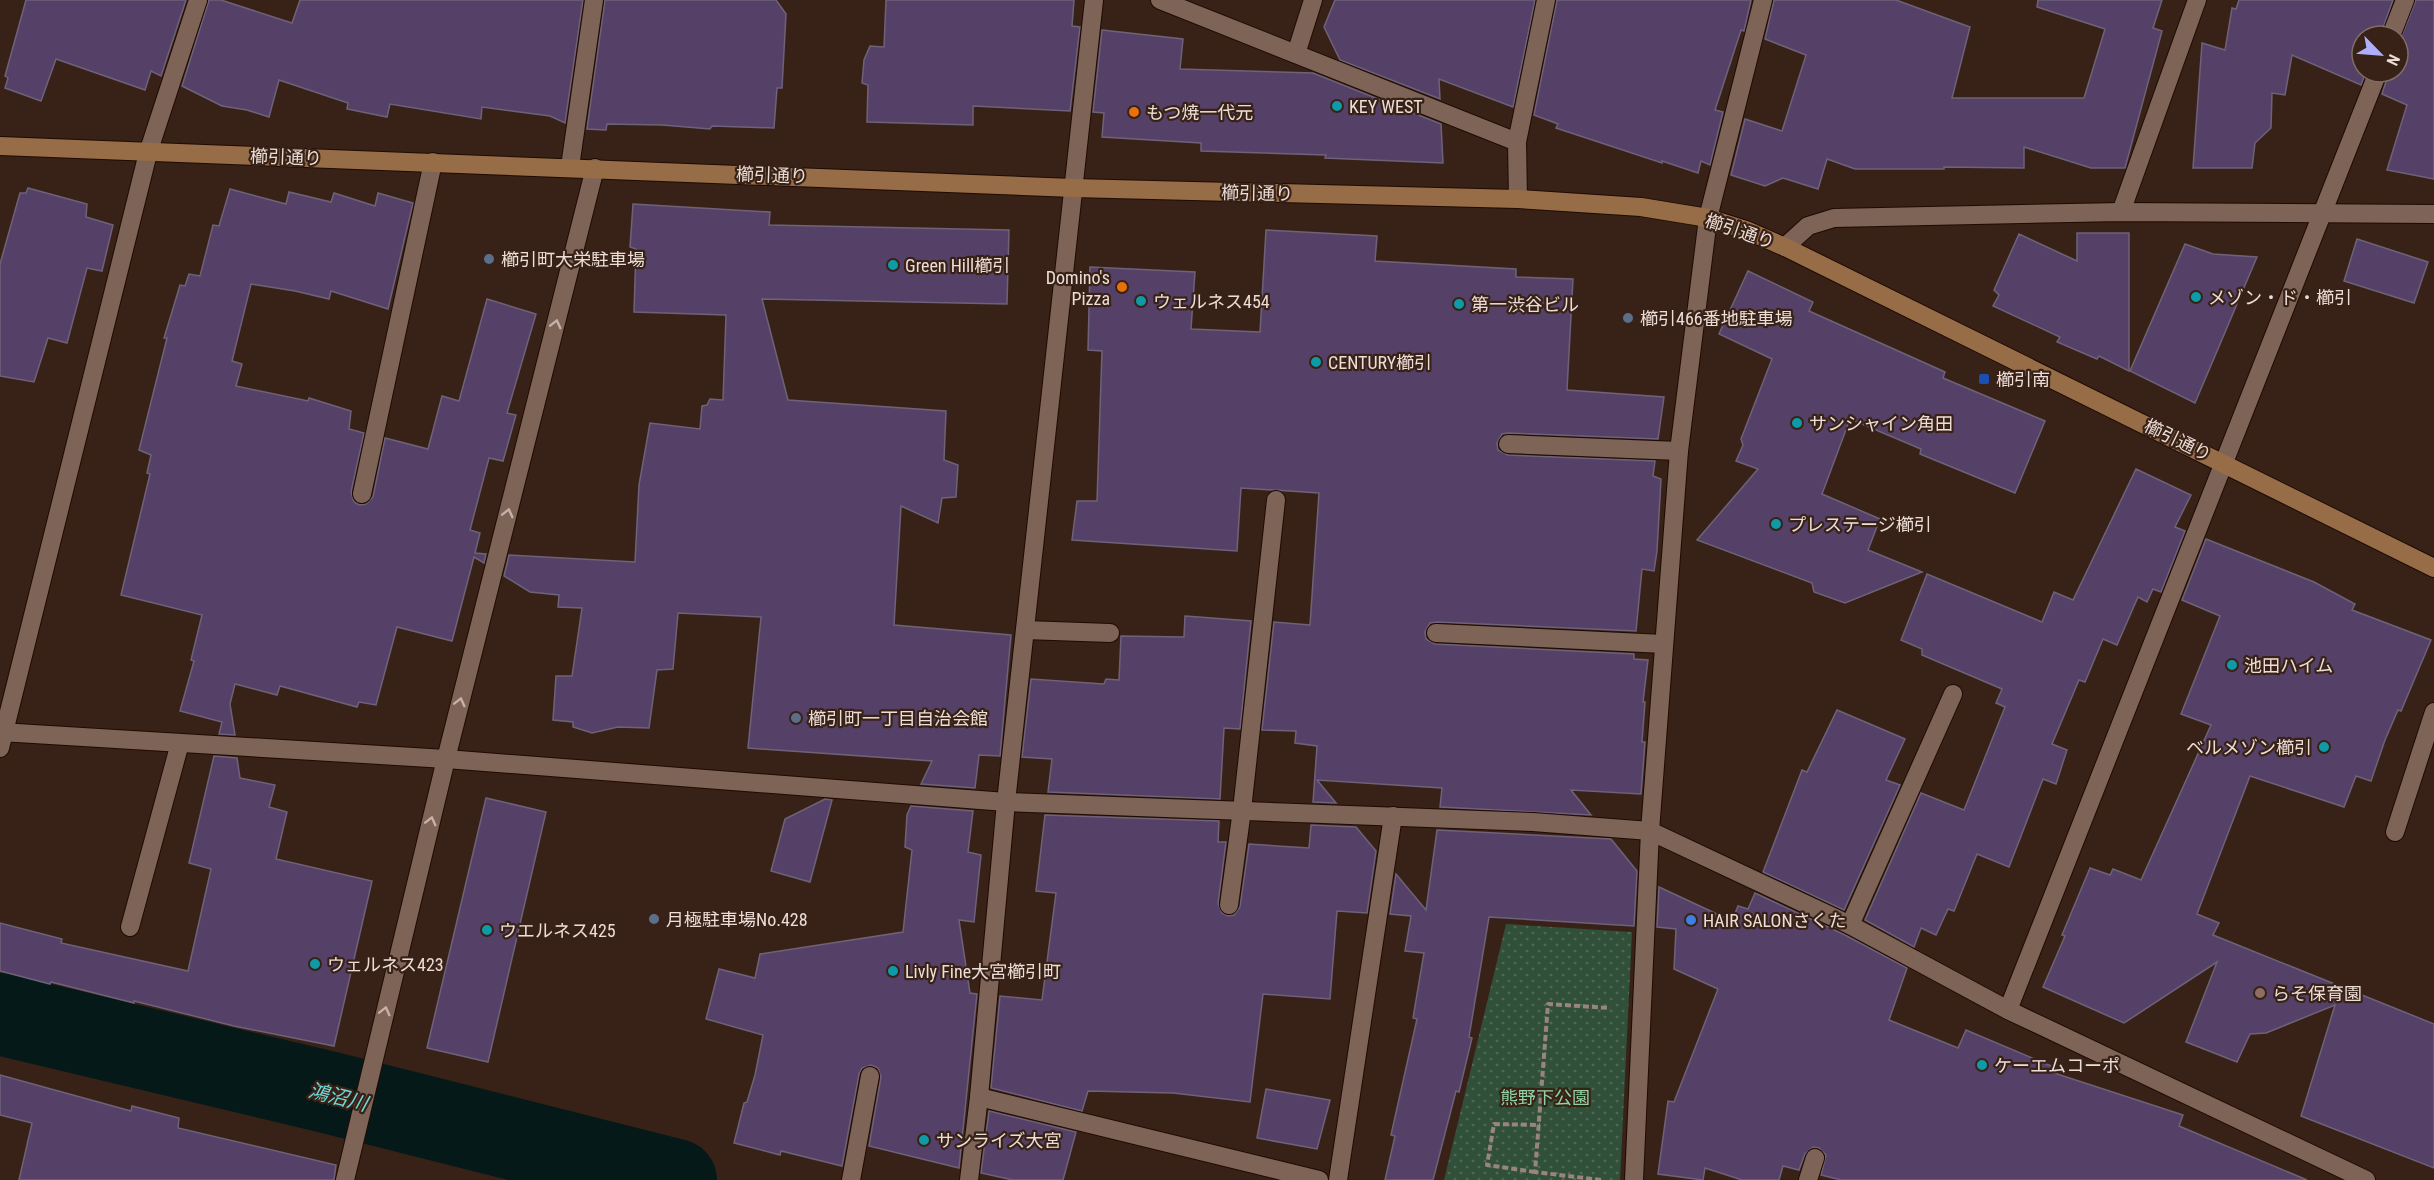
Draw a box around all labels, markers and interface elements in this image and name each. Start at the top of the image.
north arrow [2350,24,2410,84]
text: N [2382,52,2404,69]
place label: KEY WEST [1349,96,1423,117]
marker: KEY WEST [1330,99,1344,113]
place label: もつ焼一代元 [1146,102,1253,123]
marker: もつ焼一代元 [1127,105,1141,119]
street label: 櫛引通り [250,145,322,169]
street label: 櫛引通り [736,163,808,187]
street label: 櫛引通り [1221,182,1293,204]
street label: 櫛引通り [1703,209,1777,253]
place label: 櫛引町大栄駐車場 [501,249,645,270]
marker: 櫛引町大栄駐車場 [482,252,496,266]
place label: Green Hill櫛引 [905,255,1010,276]
marker: Green Hill櫛引 [886,258,900,272]
place label: Domino's Pizza [1046,267,1110,309]
marker: Domino's Pizza [1115,280,1129,294]
place label: メゾン・ド・櫛引 [2208,287,2352,308]
marker: メゾン・ド・櫛引 [2189,290,2203,304]
place label: ウェルネス454 [1153,291,1270,312]
marker: ウェルネス454 [1134,294,1148,308]
place label: 第一渋谷ビル [1471,294,1579,315]
marker: 第一渋谷ビル [1452,297,1466,311]
place label: 櫛引466番地駐車場 [1640,308,1793,329]
marker: 櫛引466番地駐車場 [1621,311,1635,325]
one-way arrow [549,319,561,330]
place label: CENTURY櫛引 [1328,352,1432,373]
marker: CENTURY櫛引 [1309,355,1323,369]
place label: 櫛引南 [1996,369,2050,390]
marker: 櫛引南 [1977,372,1991,386]
place label: サンシャイン角田 [1809,413,1953,434]
street label: 櫛引通り [2141,415,2215,465]
marker: サンシャイン角田 [1790,416,1804,430]
one-way arrow [501,508,514,518]
place label: プレステージ櫛引 [1788,514,1932,535]
marker: プレステージ櫛引 [1769,517,1783,531]
place label: 池田ハイム [2244,655,2333,676]
marker: 池田ハイム [2225,658,2239,672]
one-way arrow [453,697,466,707]
place label: 櫛引町一丁目自治会館 [808,708,988,729]
marker: 櫛引町一丁目自治会館 [789,711,803,725]
place label: ベルメゾン櫛引 [2186,737,2312,758]
marker: ベルメゾン櫛引 [2317,740,2331,754]
one-way arrow [424,817,437,827]
place label: 月極駐車場No.428 [666,909,808,930]
place label: HAIR SALONさくた [1703,910,1847,931]
marker: 月極駐車場No.428 [647,912,661,926]
marker: HAIR SALONさくた [1684,913,1698,927]
place label: ウエルネス425 [499,920,616,941]
marker: ウエルネス425 [480,923,494,937]
place label: ウェルネス423 [327,954,444,975]
marker: ウェルネス423 [308,957,322,971]
place label: Livly Fine大宮櫛引町 [905,961,1061,982]
marker: Livly Fine大宮櫛引町 [886,964,900,978]
place label: らそ保育園 [2272,983,2362,1004]
marker: らそ保育園 [2253,986,2267,1000]
one-way arrow [378,1006,391,1016]
place label: ケーエムコーポ [1994,1055,2120,1076]
marker: ケーエムコーポ [1975,1058,1989,1072]
water label: 鴻沼川 [306,1078,372,1116]
park label: 熊野下公園 [1500,1087,1590,1108]
place label: サンライズ大宮 [936,1130,1061,1151]
marker: サンライズ大宮 [917,1133,931,1147]

